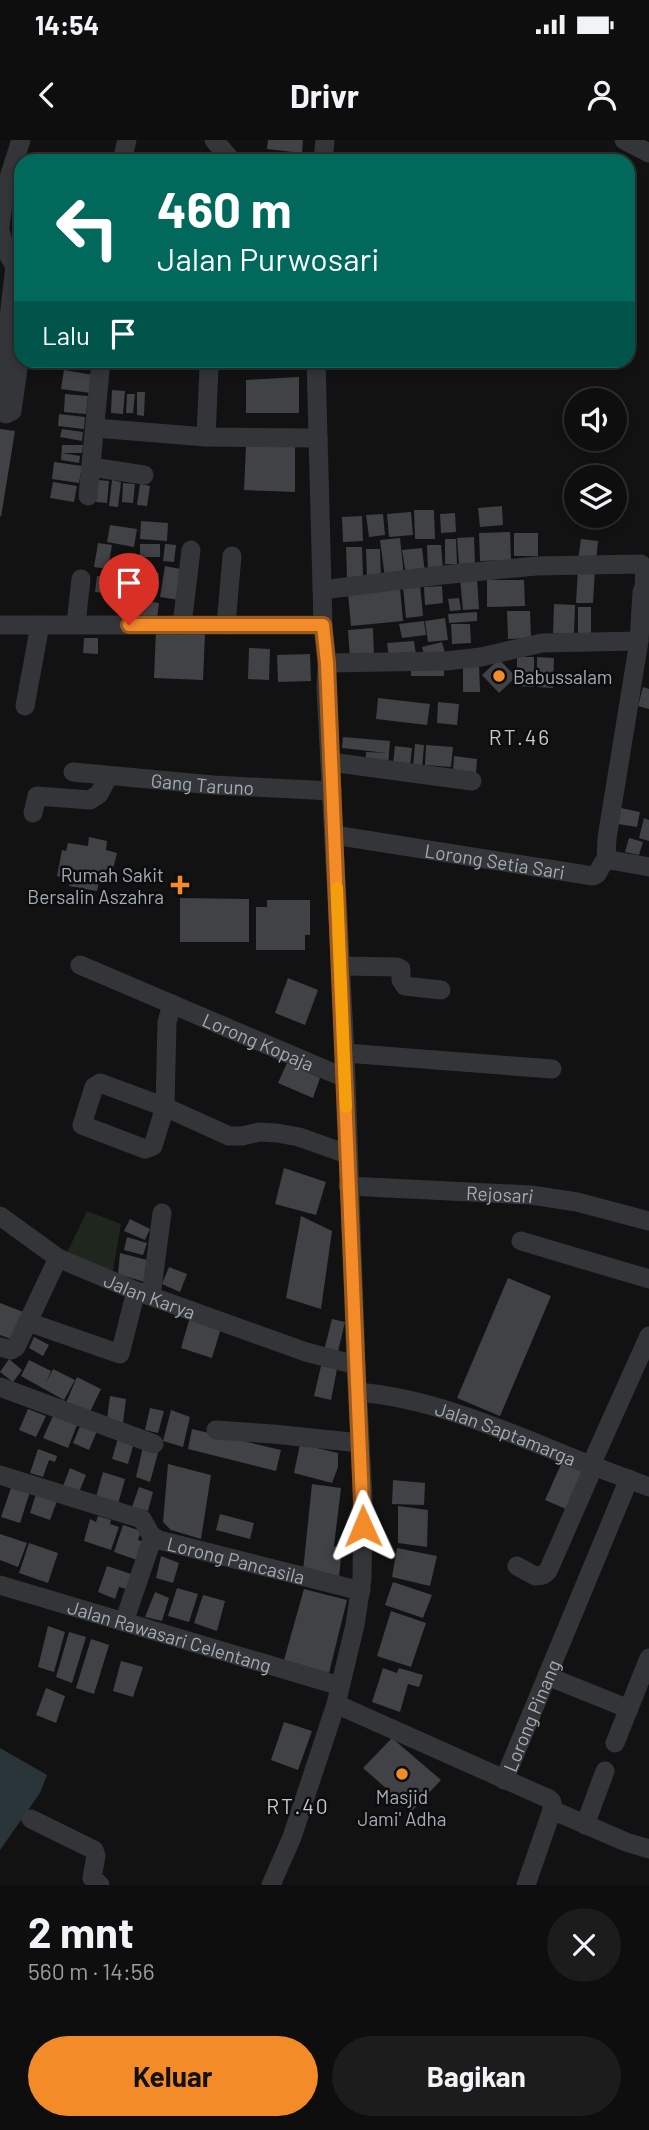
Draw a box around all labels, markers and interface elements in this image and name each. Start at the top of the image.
text: 14:54 [35,9,99,40]
icon: back [28,76,66,114]
text: Drivr [290,76,359,114]
icon: person [583,76,621,114]
text: 460 m [157,179,292,238]
icon: left [42,182,133,273]
text: Jalan Purwosari [157,239,379,277]
icon: arrive [104,315,142,353]
text: Lalu [42,319,90,350]
map controls [564,388,627,528]
button: sound [564,388,627,451]
button: layers [564,465,627,528]
pin [99,553,159,625]
icon: arrive [110,564,148,602]
place label: Babussalam [513,665,613,688]
marker: Babussalam [491,668,507,684]
district label: RT.46 [489,724,551,749]
street label: Gang Taruno [150,768,255,799]
street label: Lorong Setia Sari [423,838,567,883]
place label: Rumah Sakit Bersalin Aszahra [27,863,164,908]
marker: Rumah Sakit Bersalin Aszahra [170,875,190,895]
street label: Lorong Kopaja [199,1007,318,1075]
street label: Rejosari [466,1180,535,1207]
street label: Jalan Karya [101,1267,199,1323]
street label: Jalan Saptamarga [433,1396,580,1470]
position arrow [326,1489,400,1563]
street label: Lorong Pancasila [165,1531,307,1588]
street label: Jalan Rawasari Celentang [65,1594,274,1677]
street label: Lorong Pinang [497,1656,564,1775]
marker: Masjid Jami' Adha [394,1766,410,1782]
place label: Masjid Jami' Adha [357,1785,447,1830]
district label: RT.40 [266,1793,330,1818]
text: 2 mnt [28,1906,134,1956]
button: close [547,1908,621,1982]
text: 560 m · 14:56 [28,1957,155,1985]
button: Keluar [28,2036,318,2116]
button: Bagikan [332,2036,621,2116]

